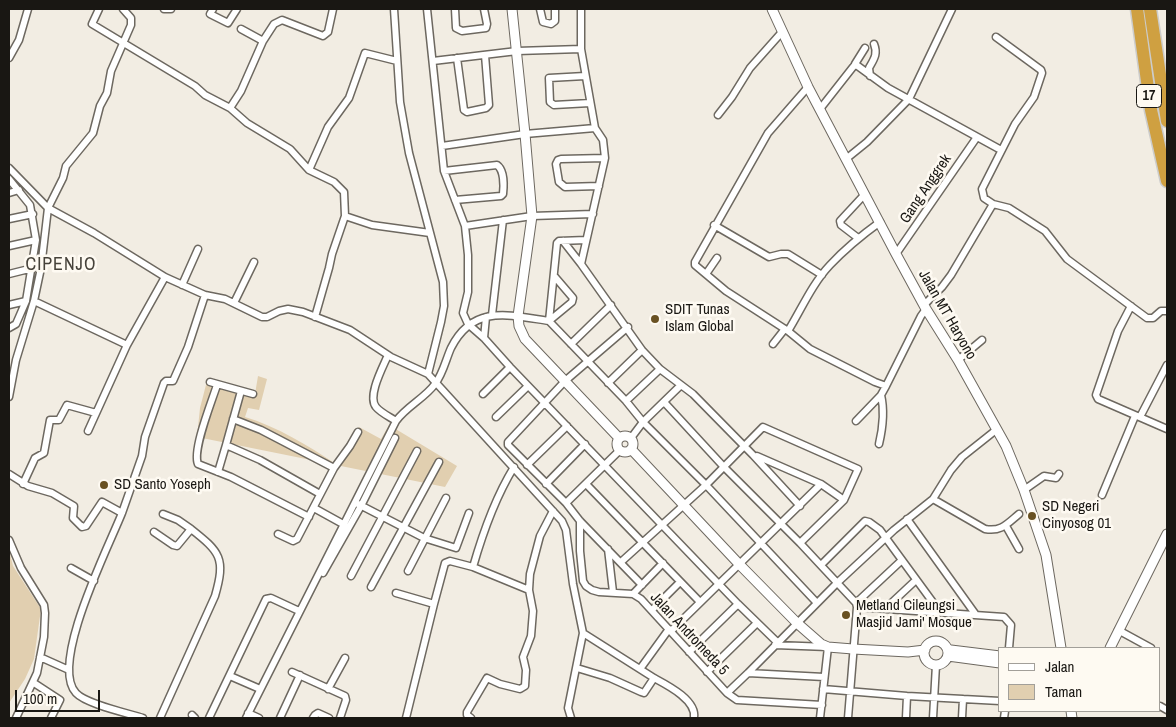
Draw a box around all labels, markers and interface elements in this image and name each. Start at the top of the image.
road number: 17 [1136,84,1162,108]
street label: Gang Anggrek [896,151,956,227]
district label: CIPENJO [25,254,97,276]
street label: Jalan MT Haryono [914,267,980,363]
place label: SDIT Tunas Islam Global [665,301,733,336]
marker: SDIT Tunas Islam Global [649,313,661,325]
place label: SD Santo Yoseph [114,476,211,494]
marker: SD Santo Yoseph [98,479,110,491]
place label: SD Negeri Cinyosog 01 [1042,498,1111,533]
marker: SD Negeri Cinyosog 01 [1026,510,1038,522]
street label: Jalan Andromeda 5 [646,589,732,679]
place label: Metland Cileungsi Masjid Jami' Mosque [856,597,972,632]
marker: Metland Cileungsi Masjid Jami' Mosque [840,609,852,621]
legend [998,647,1161,712]
text: Jalan [1045,656,1074,677]
scale bar [18,680,102,712]
text: Taman [1045,681,1082,702]
text: 100 m [23,688,57,709]

